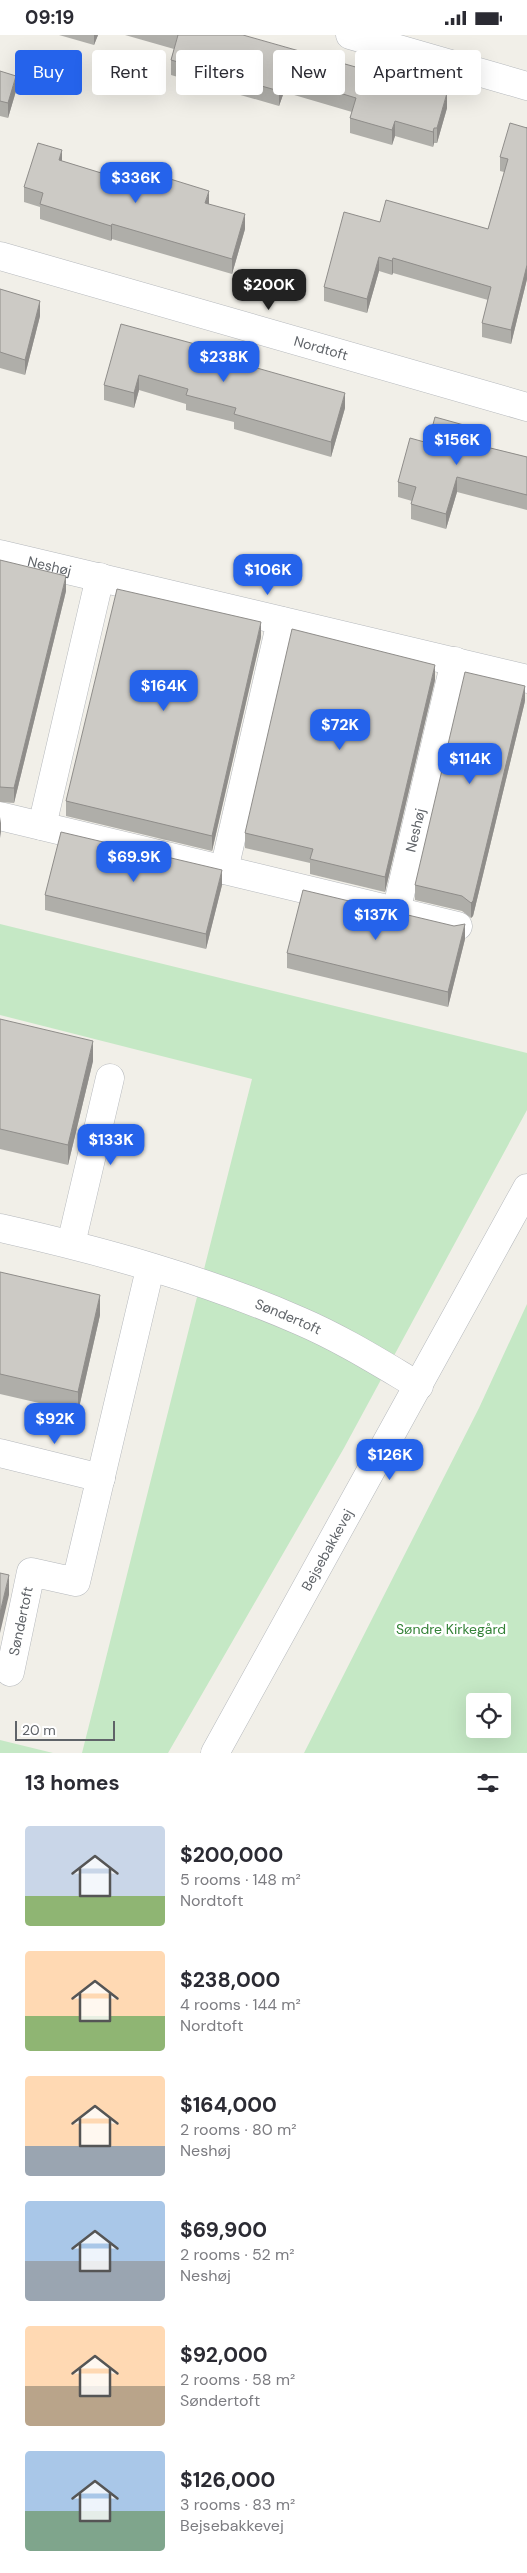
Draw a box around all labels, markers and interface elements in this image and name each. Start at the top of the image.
text: 09:19 [25,5,74,30]
chip: Buy [15,50,82,95]
chip: Rent [92,50,166,95]
chip: Filters [176,50,263,95]
chip: New [273,50,345,95]
chip: Apartment [355,50,481,95]
pin: $336K [101,161,171,204]
text: $336K [111,167,161,188]
pin: $200K [234,269,304,311]
text: $200K [243,274,295,295]
street label: Nordtoft [292,332,350,364]
pin: $238K [189,341,259,383]
text: $238K [199,346,249,367]
pin: $156K [422,423,492,466]
text: $156K [434,429,480,450]
street label: Neshøj [26,552,73,580]
pin: $106K [233,553,303,596]
text: $106K [244,559,292,580]
pin: $164K [129,669,199,712]
text: $164K [141,675,187,696]
pin: $72K [310,709,370,751]
text: $72K [321,714,359,735]
pin: $114K [435,743,505,785]
text: $114K [449,748,491,769]
street label: Neshøj [401,807,429,854]
pin: $69.9K [93,841,175,883]
text: $69.9K [107,846,161,867]
pin: $137K [341,899,411,941]
text: $137K [354,904,398,925]
pin: $133K [76,1123,146,1166]
text: $133K [88,1129,134,1150]
street label: Søndertoft [253,1294,324,1339]
pin: $92K [25,1403,85,1445]
text: $92K [35,1408,75,1429]
pin: $126K [355,1439,425,1481]
text: $126K [367,1444,413,1465]
street label: Bejsebakkevej [297,1506,357,1594]
street label: Søndertoft [5,1585,37,1657]
park label: Søndre Kirkegård [396,1620,506,1638]
map controls [466,1693,511,1738]
button: locate [466,1693,511,1738]
scale bar [15,1718,115,1741]
text: 20 m [22,1721,56,1739]
text: 13 homes [25,1769,120,1797]
icon: filters [474,1769,502,1797]
text: $200,000 [180,1841,283,1869]
icon: home [65,1846,125,1906]
text: 5 rooms · 148 m² [180,1869,301,1890]
text: Nordtoft [180,1890,243,1911]
text: $238,000 [180,1966,280,1994]
icon: home [65,1971,125,2031]
text: 4 rooms · 144 m² [180,1994,301,2015]
text: Nordtoft [180,2015,243,2036]
text: $164,000 [180,2091,277,2119]
icon: home [65,2096,125,2156]
text: 2 rooms · 80 m² [180,2119,297,2140]
text: Neshøj [180,2140,231,2161]
text: $69,900 [180,2216,267,2244]
icon: home [65,2221,125,2281]
text: 2 rooms · 52 m² [180,2244,295,2265]
text: Neshøj [180,2265,231,2286]
text: $92,000 [180,2341,268,2369]
icon: home [65,2346,125,2406]
text: 2 rooms · 58 m² [180,2369,295,2390]
text: Søndertoft [180,2390,260,2411]
text: $126,000 [180,2466,275,2494]
icon: home [65,2471,125,2531]
text: 3 rooms · 83 m² [180,2494,295,2515]
text: Bejsebakkevej [180,2515,284,2536]

